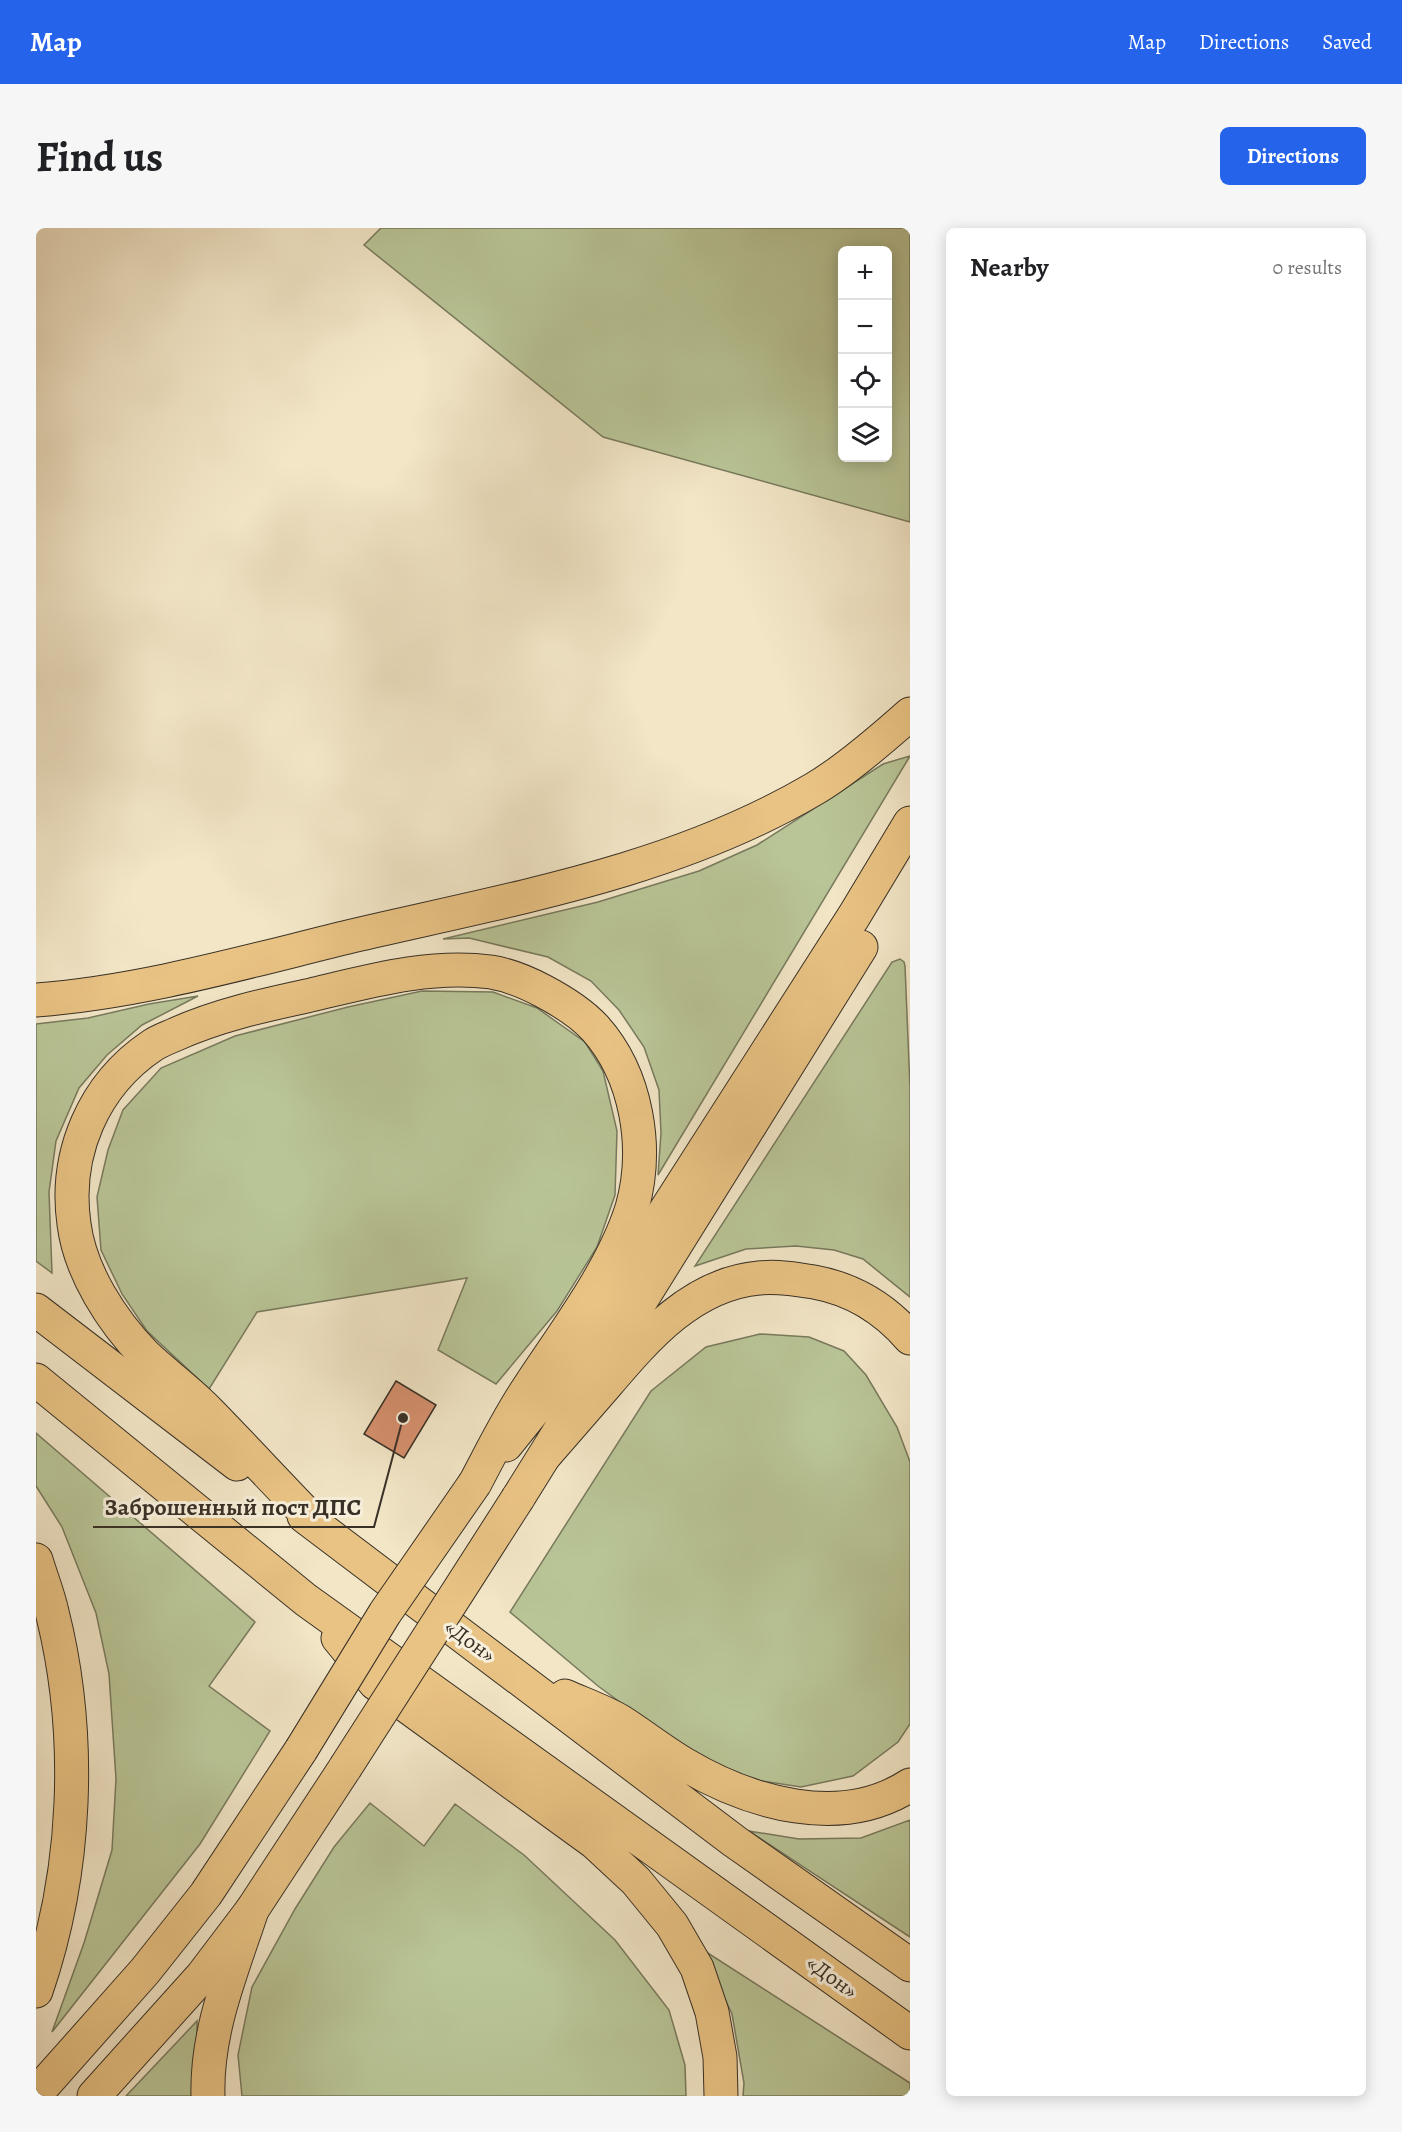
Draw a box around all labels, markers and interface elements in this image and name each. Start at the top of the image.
text: Map [30,23,82,61]
text: Map [1128,28,1166,56]
text: Directions [1199,28,1289,56]
text: Saved [1322,28,1372,56]
button: Directions [1220,127,1366,185]
text: Find us [36,128,163,185]
map controls [838,246,892,462]
button: + [838,246,892,300]
text: Nearby [970,250,1049,285]
text: 0 results [1273,254,1342,281]
button: − [838,300,892,354]
button: locate [838,354,892,408]
button: layers [838,408,892,462]
callout: Заброшенный пост ДПС [93,1485,374,1527]
text: Заброшенный пост ДПС [105,1491,361,1523]
street label: «Дон» [438,1612,502,1670]
street label: «Дон» [800,1948,864,2006]

